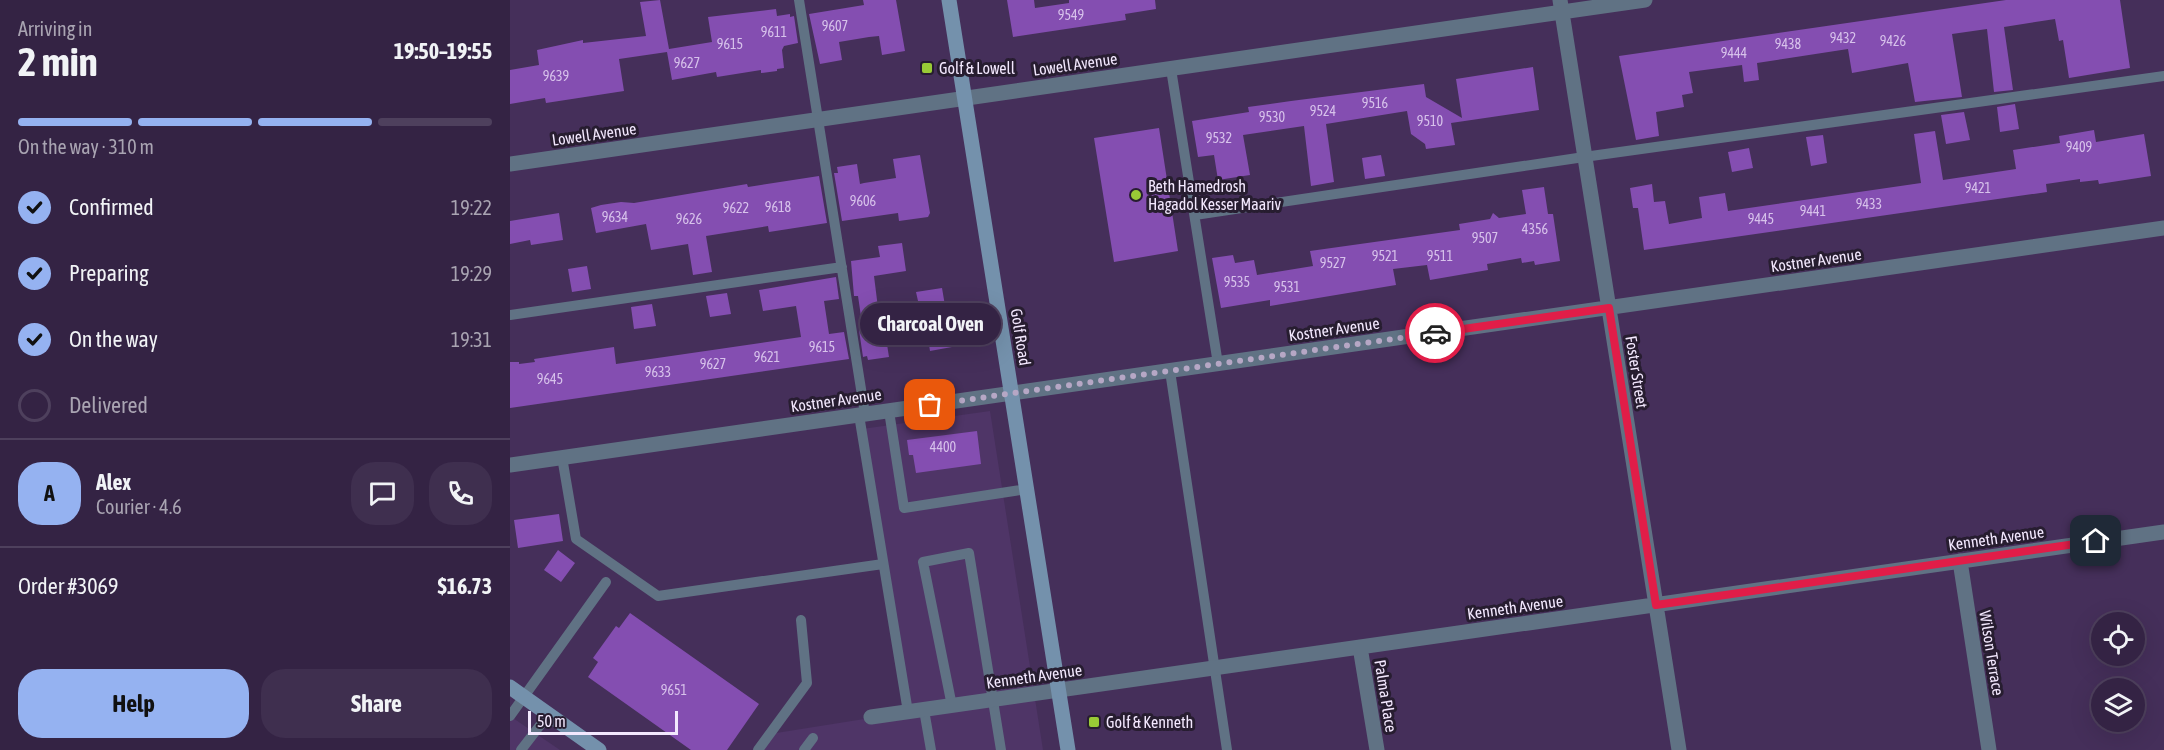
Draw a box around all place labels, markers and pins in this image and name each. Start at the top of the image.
place label: Golf & Lowell [939,59,1016,77]
marker: Golf & Lowell [920,61,934,75]
place label: Beth Hamedrosh Hagadol Kesser Maariv [1148,177,1282,214]
marker: Beth Hamedrosh Hagadol Kesser Maariv [1129,188,1143,202]
callout: Charcoal Oven [860,303,1000,345]
pin [904,379,955,430]
pin [2070,515,2121,566]
place label: Golf & Kenneth [1106,713,1193,731]
marker: Golf & Kenneth [1087,715,1101,729]

